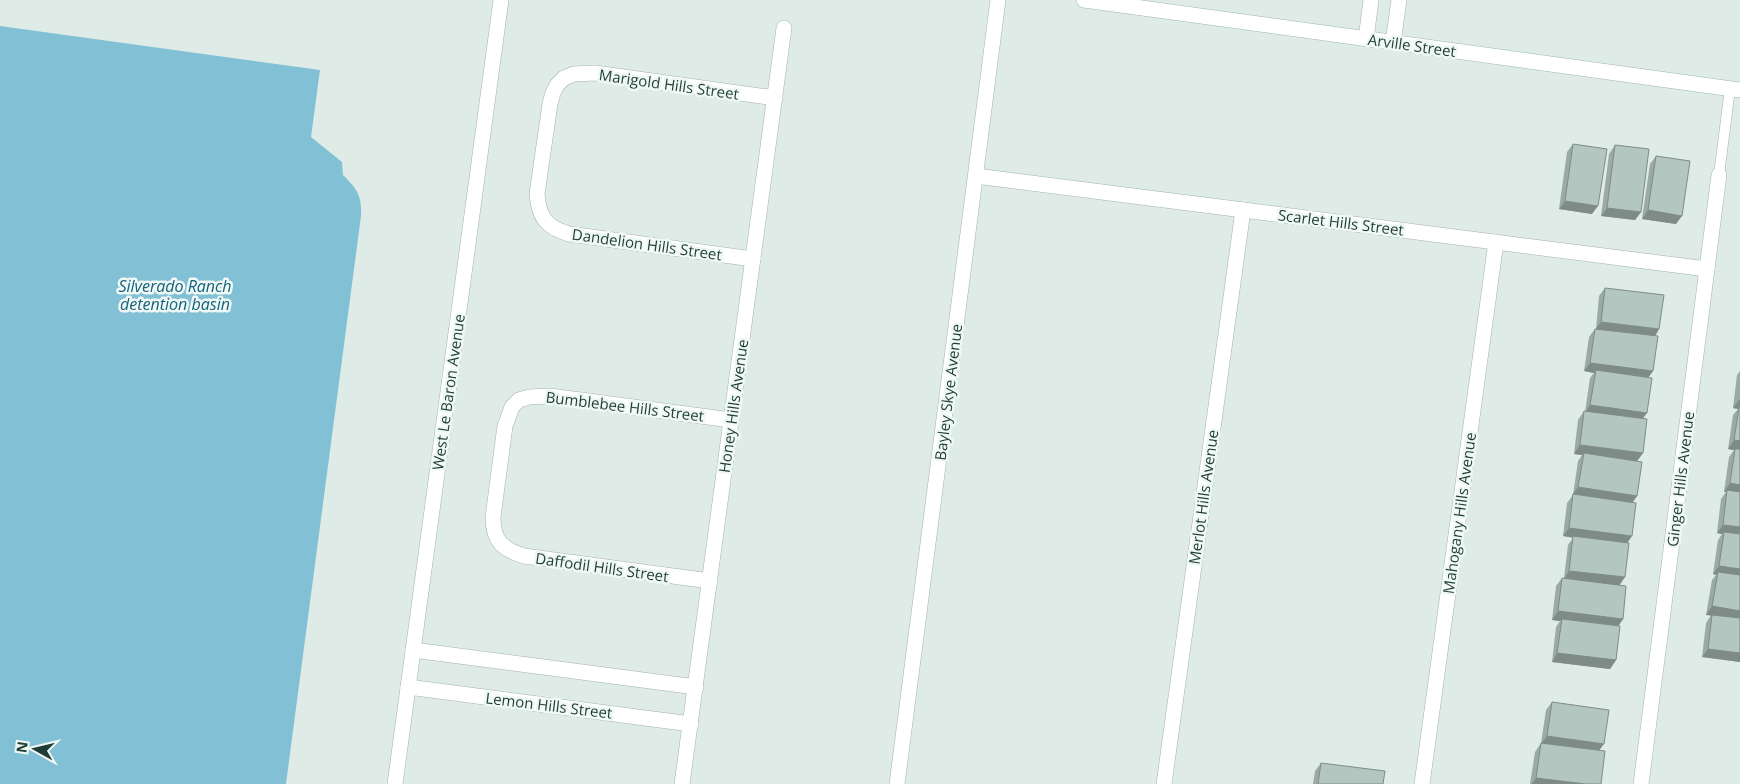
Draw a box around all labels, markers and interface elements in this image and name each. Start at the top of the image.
street label: Arville Street [1367,29,1457,61]
street label: Marigold Hills Street [598,64,740,104]
street label: Scarlet Hills Street [1277,204,1405,240]
street label: Dandelion Hills Street [571,224,723,264]
water label: Silverado Ranch detention basin [118,275,232,315]
street label: West Le Baron Avenue [427,313,469,471]
street label: Bayley Skye Avenue [930,323,966,461]
street label: Honey Hills Avenue [714,338,752,474]
street label: Bumblebee Hills Street [545,386,705,426]
street label: Ginger Hills Avenue [1662,410,1698,548]
street label: Merlot Hills Avenue [1184,428,1222,566]
street label: Mahogany Hills Avenue [1438,431,1480,595]
street label: Daffodil Hills Street [534,548,670,586]
street label: Lemon Hills Street [484,687,614,723]
north arrow [10,724,60,774]
text: N [11,740,32,754]

